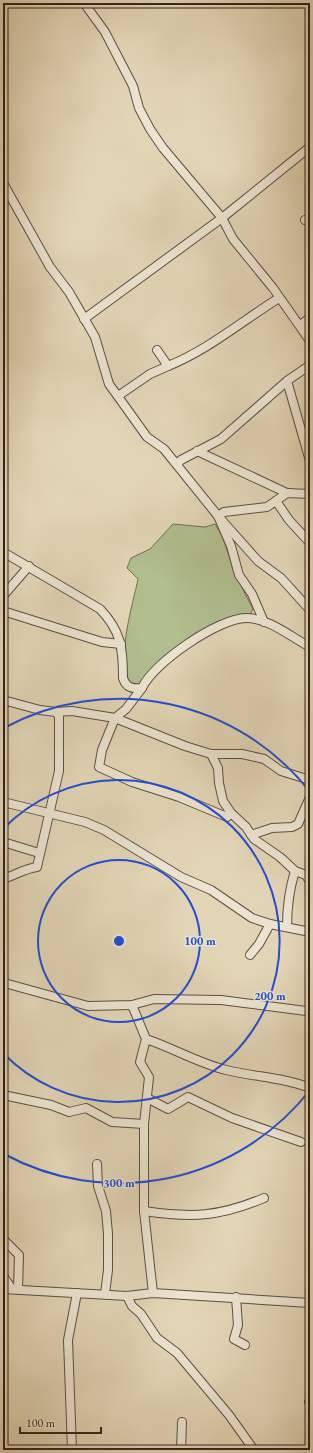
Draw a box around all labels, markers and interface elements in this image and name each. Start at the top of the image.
text: 100 m [184,933,216,949]
centre of rings [112,934,126,948]
text: 200 m [254,988,286,1004]
text: 300 m [103,1175,135,1191]
scale bar [20,1409,101,1435]
text: 100 m [26,1415,56,1431]

